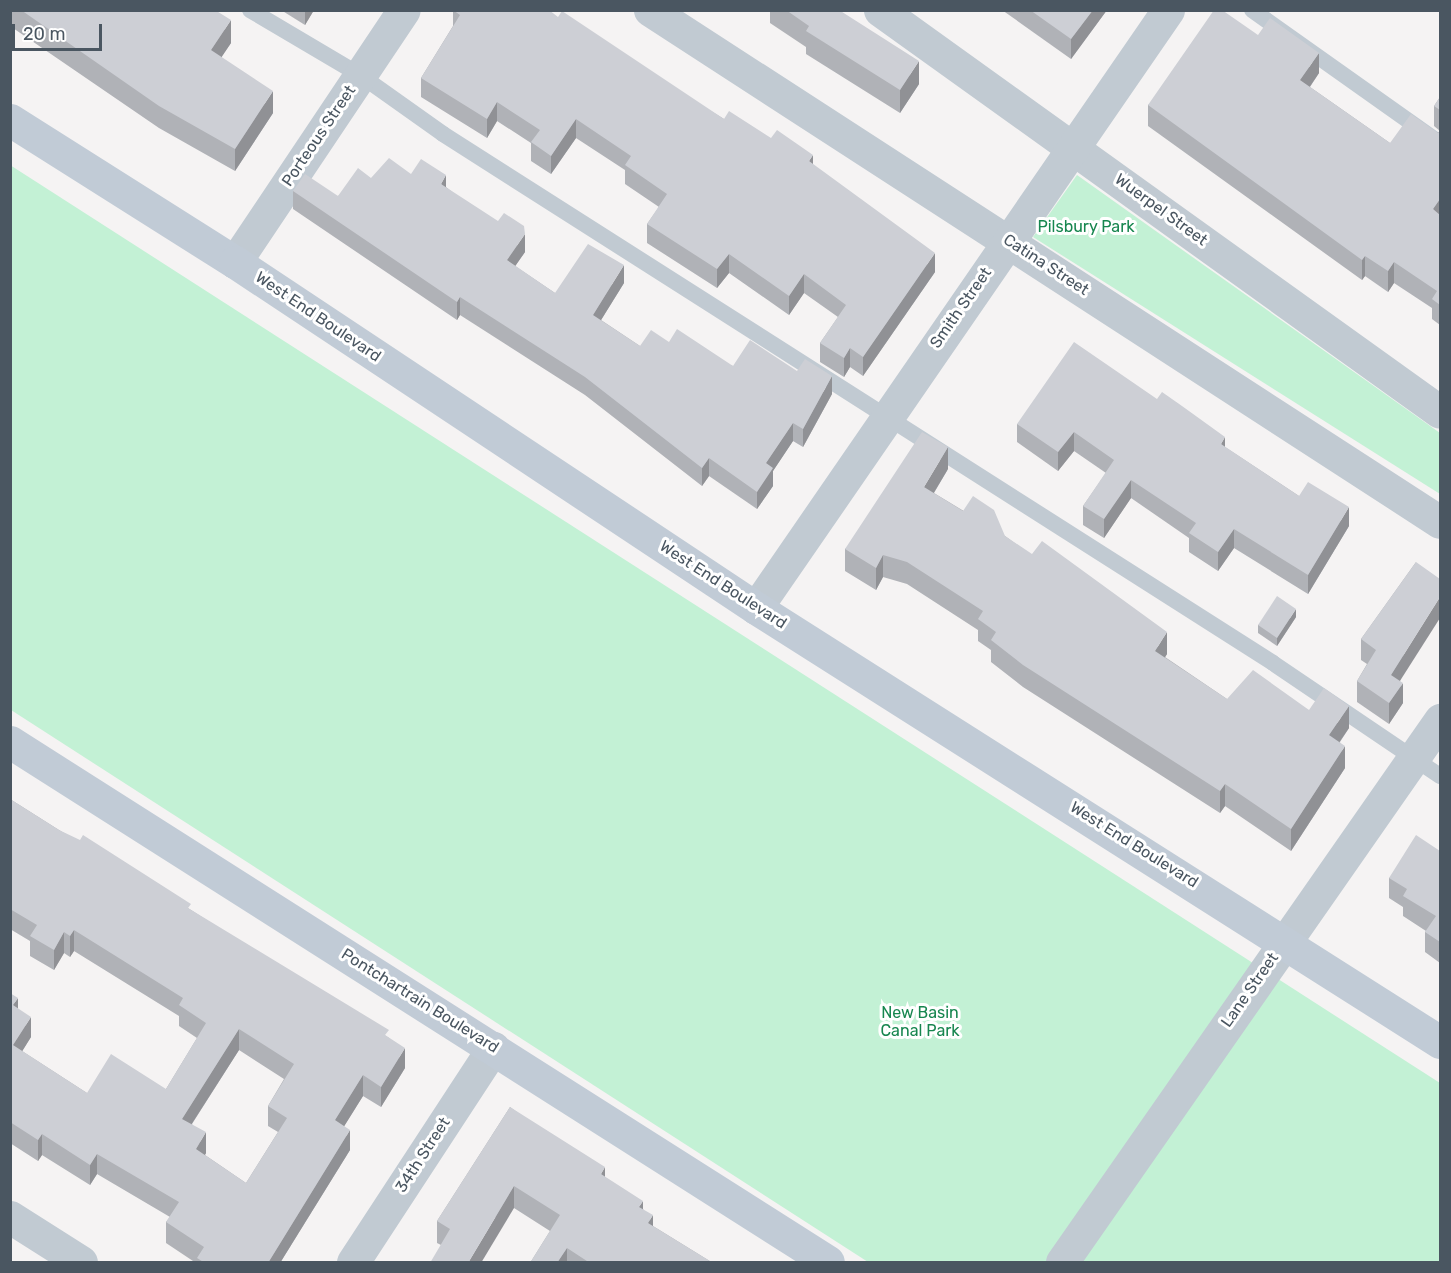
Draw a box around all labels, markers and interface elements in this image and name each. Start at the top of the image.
scale bar [15,12,105,50]
text: 20 m [23,23,65,45]
street label: Porteous Street [278,82,360,190]
street label: Wuerpel Street [1111,170,1211,250]
park label: Pilsbury Park [1037,217,1135,237]
street label: Catina Street [1000,230,1092,300]
street label: Smith Street [926,264,996,352]
street label: West End Boulevard [252,268,384,366]
street label: West End Boulevard [656,537,790,633]
street label: West End Boulevard [1066,798,1202,892]
street label: Pontchartrain Boulevard [338,945,502,1057]
street label: Lane Street [1217,949,1283,1031]
park label: New Basin Canal Park [880,1003,960,1041]
street label: 34th Street [392,1114,454,1196]

